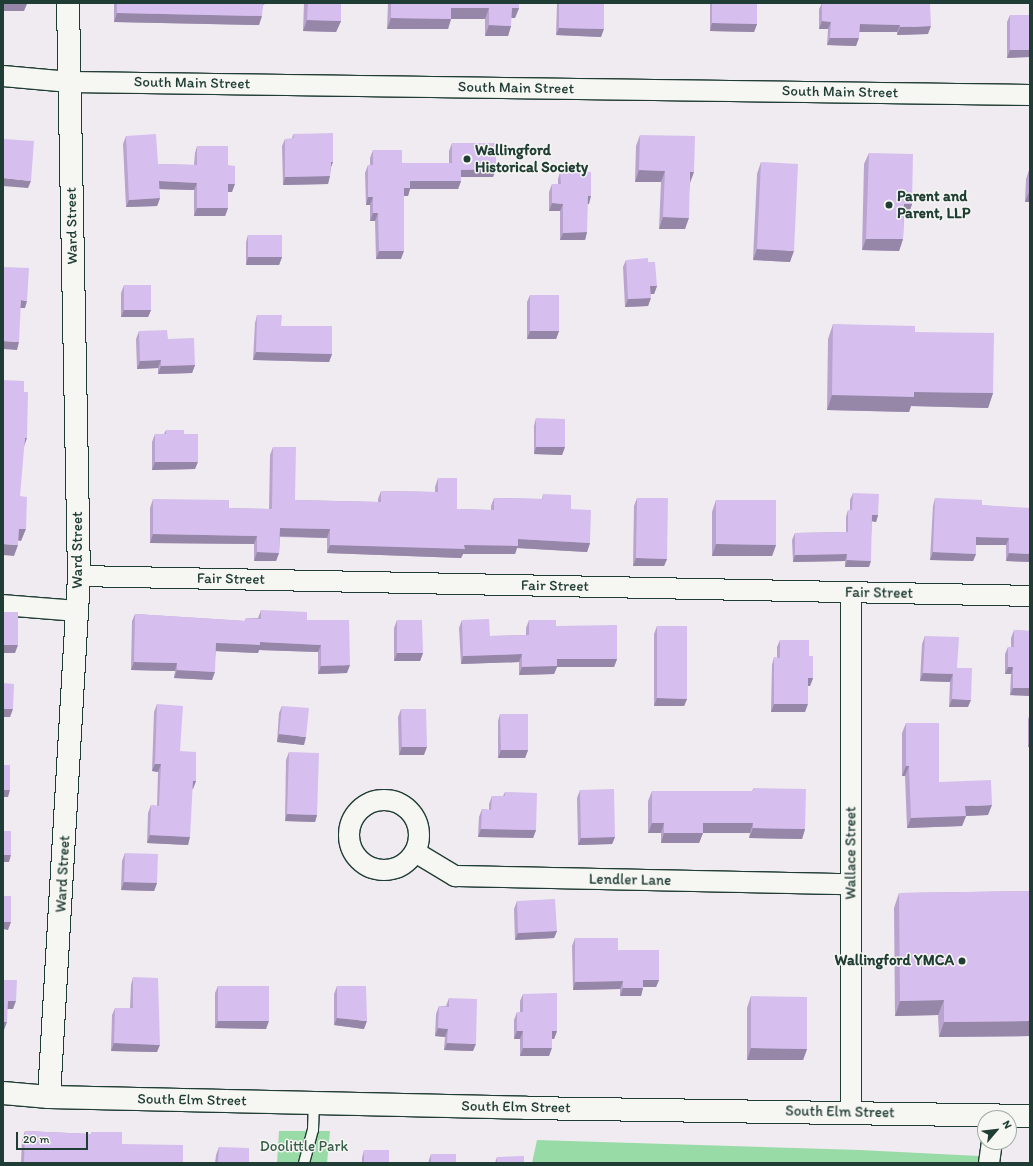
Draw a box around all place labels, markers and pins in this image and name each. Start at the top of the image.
place label: Wallingford Historical Society [475,141,588,176]
marker: Wallingford Historical Society [462,154,472,164]
place label: Parent and Parent, LLP [897,187,970,222]
marker: Parent and Parent, LLP [884,200,894,210]
place label: Wallingford YMCA [835,952,954,970]
marker: Wallingford YMCA [957,956,967,966]

